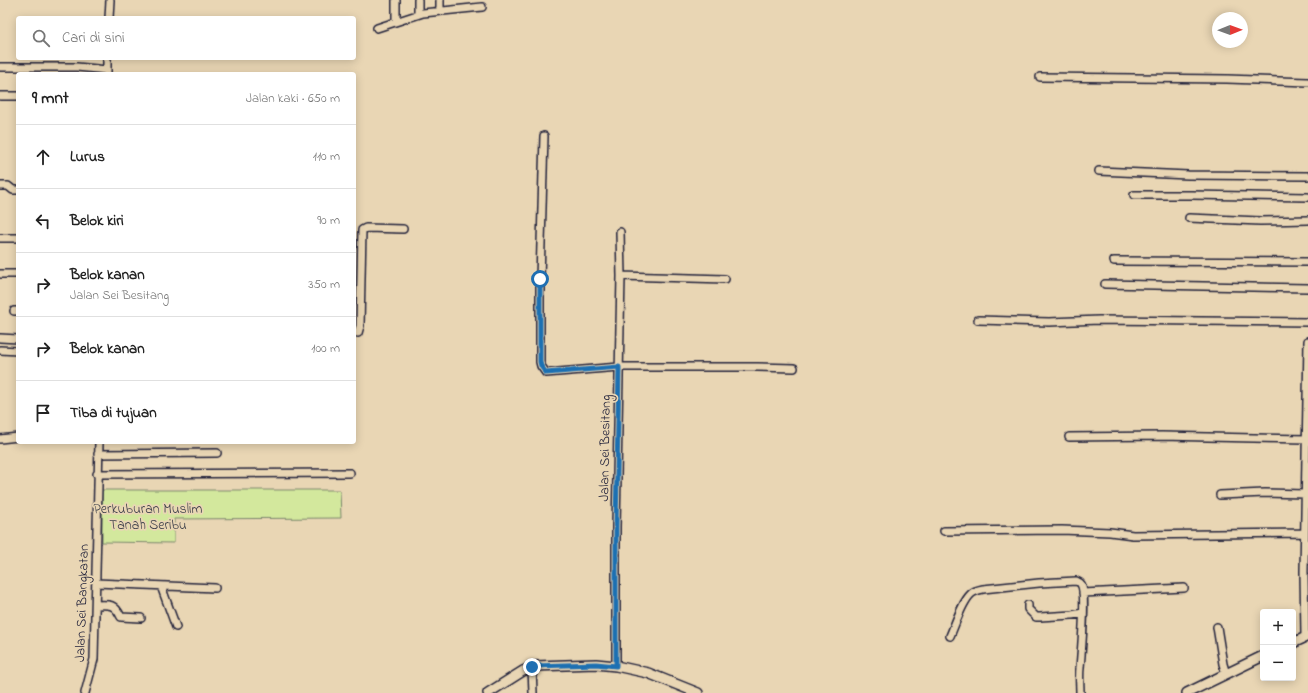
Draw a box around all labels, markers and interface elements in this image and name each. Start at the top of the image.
north arrow [1212,12,1248,48]
search box [16,16,356,60]
icon: search [30,27,52,49]
text: Cari di sini [62,27,125,49]
text: 9 mnt [32,86,69,111]
text: Jalan kaki · 650 m [246,89,340,108]
icon: ahead [32,146,54,168]
text: Lurus [70,146,105,168]
text: 110 m [313,147,340,166]
icon: left [32,210,54,232]
text: Belok kiri [70,210,124,232]
text: 90 m [317,211,340,230]
text: Belok kanan [70,264,145,286]
route start [531,270,549,288]
icon: right [32,274,54,296]
text: 350 m [308,275,340,294]
text: Jalan Sei Besitang [70,286,169,305]
icon: right [32,338,54,360]
text: Belok kanan [70,338,145,360]
text: 100 m [311,339,340,358]
street label: Jalan Sei Besitang [594,394,618,502]
icon: arrive [32,402,54,424]
text: Tiba di tujuan [70,402,157,424]
park label: Perkuburan Muslim Tanah Seribu [94,499,203,536]
street label: Jalan Sei Bangkatan [70,543,96,663]
map controls [1260,609,1296,681]
button: + [1260,609,1296,645]
button: − [1260,645,1296,681]
route end [523,658,541,676]

